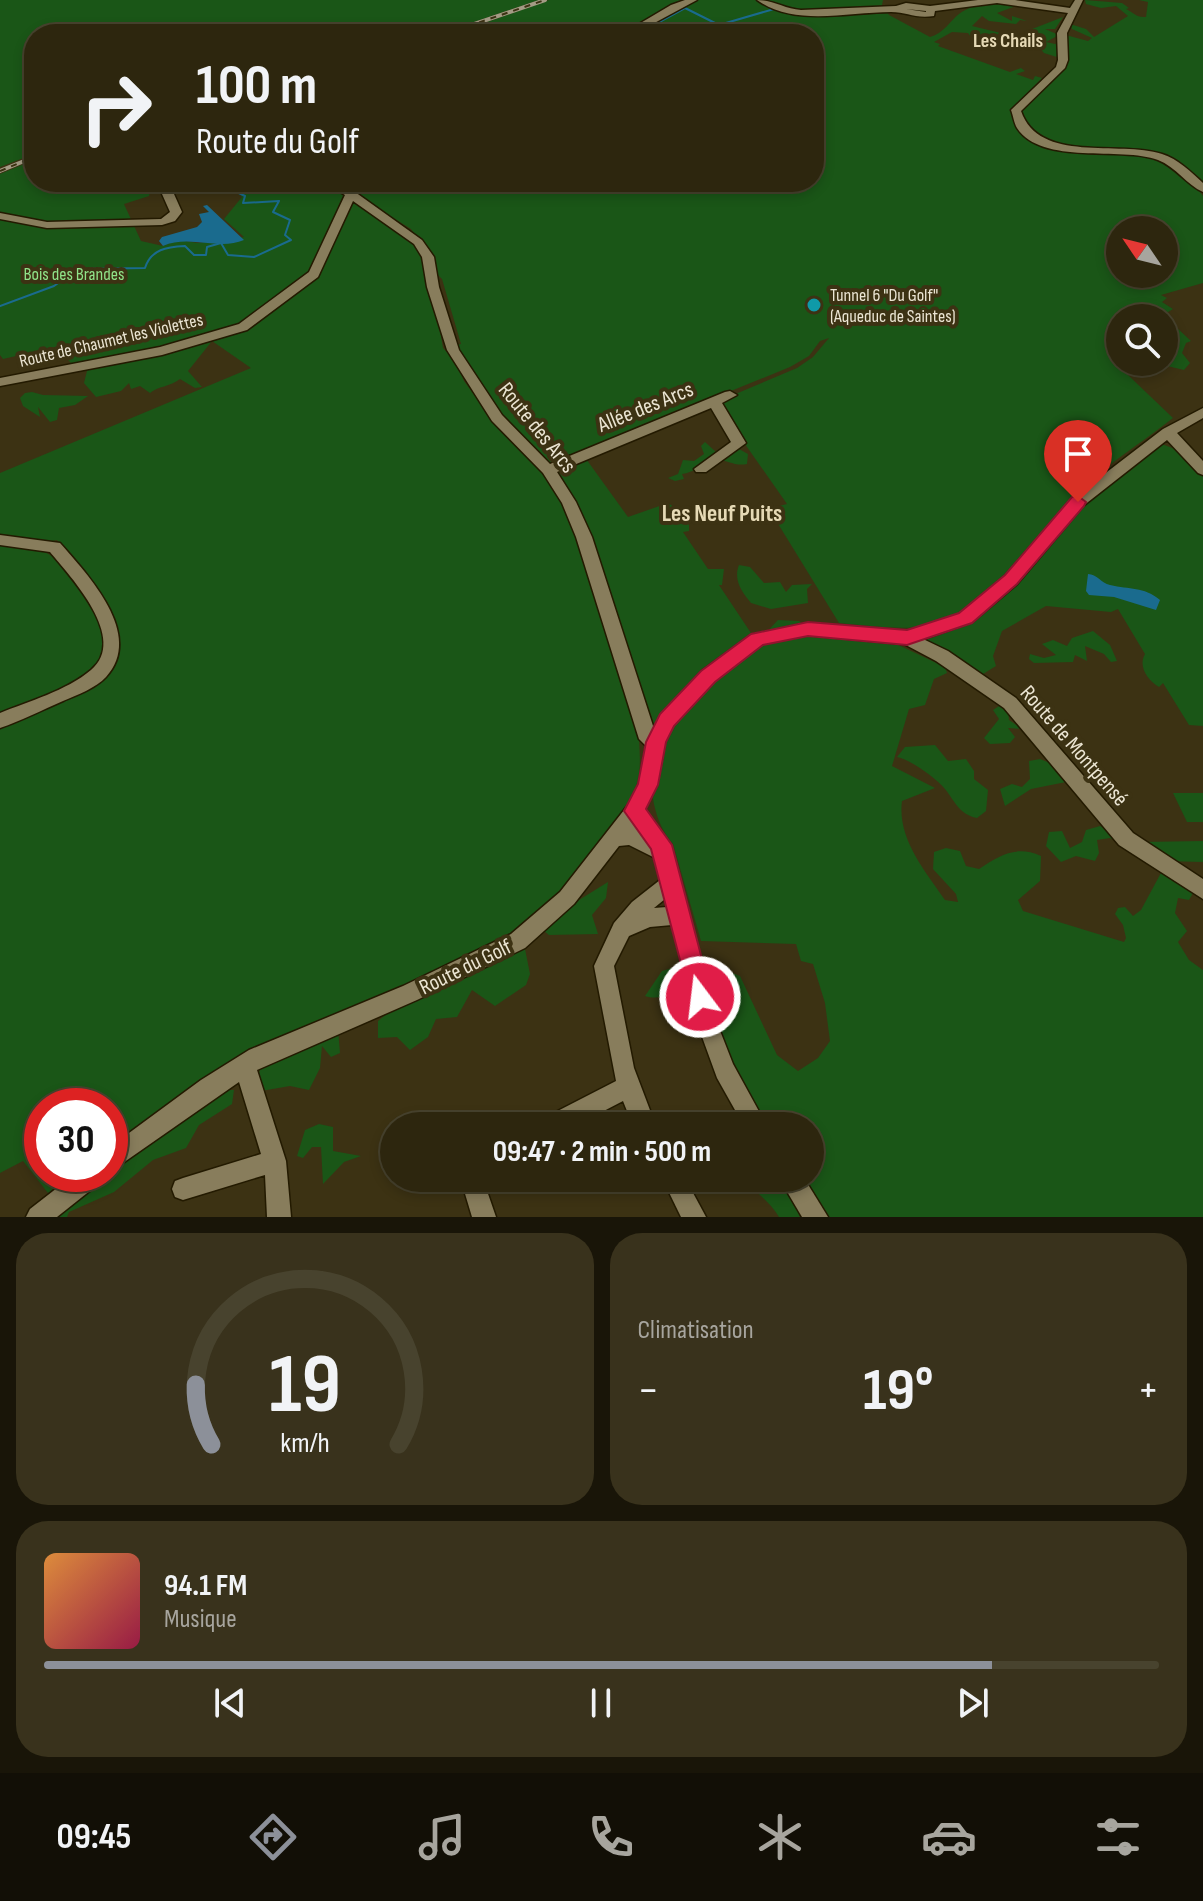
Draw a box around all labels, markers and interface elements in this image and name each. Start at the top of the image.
district label: Les Chails [973,29,1043,53]
text: 100 m [196,53,317,120]
icon: right [64,56,168,160]
text: Route du Golf [196,121,359,164]
north arrow [1106,216,1178,288]
map controls [1106,216,1178,376]
park label: Bois des Brandes [24,264,124,285]
place label: Tunnel 6 "Du Golf" (Aqueduc de Saintes) [830,285,956,327]
marker: Tunnel 6 "Du Golf" (Aqueduc de Saintes) [805,296,823,314]
button: search [1106,304,1178,376]
street label: Route de Chaumet les Violettes [17,309,205,372]
street label: Allée des Arcs [593,376,698,439]
street label: Route des Arcs [492,377,582,479]
pin [1044,420,1112,502]
icon: arrive [1056,432,1100,476]
district label: Les Neuf Puits [662,499,782,528]
street label: Route de Montpensé [1014,680,1134,812]
street label: Route du Golf [415,933,517,1001]
position arrow [658,955,742,1039]
speed limit sign: 30 [24,1088,128,1192]
text: 09:47 · 2 min · 500 m [493,1134,711,1170]
text: Climatisation [638,1315,754,1346]
text: 19 [269,1336,341,1436]
text: 19° [863,1355,934,1427]
text: − [638,1364,659,1417]
text: + [1137,1364,1159,1417]
text: km/h [280,1426,329,1461]
text: 94.1 FM [164,1568,247,1604]
text: Musique [164,1604,237,1635]
icon: previous [208,1681,252,1725]
icon: pause [579,1681,623,1725]
icon: next [951,1681,995,1725]
icon: directions [245,1809,301,1865]
icon: music [414,1809,470,1865]
icon: phone [583,1809,639,1865]
icon: climate [752,1809,808,1865]
icon: car [921,1809,977,1865]
icon: filters [1090,1809,1146,1865]
text: 09:45 [57,1816,131,1859]

